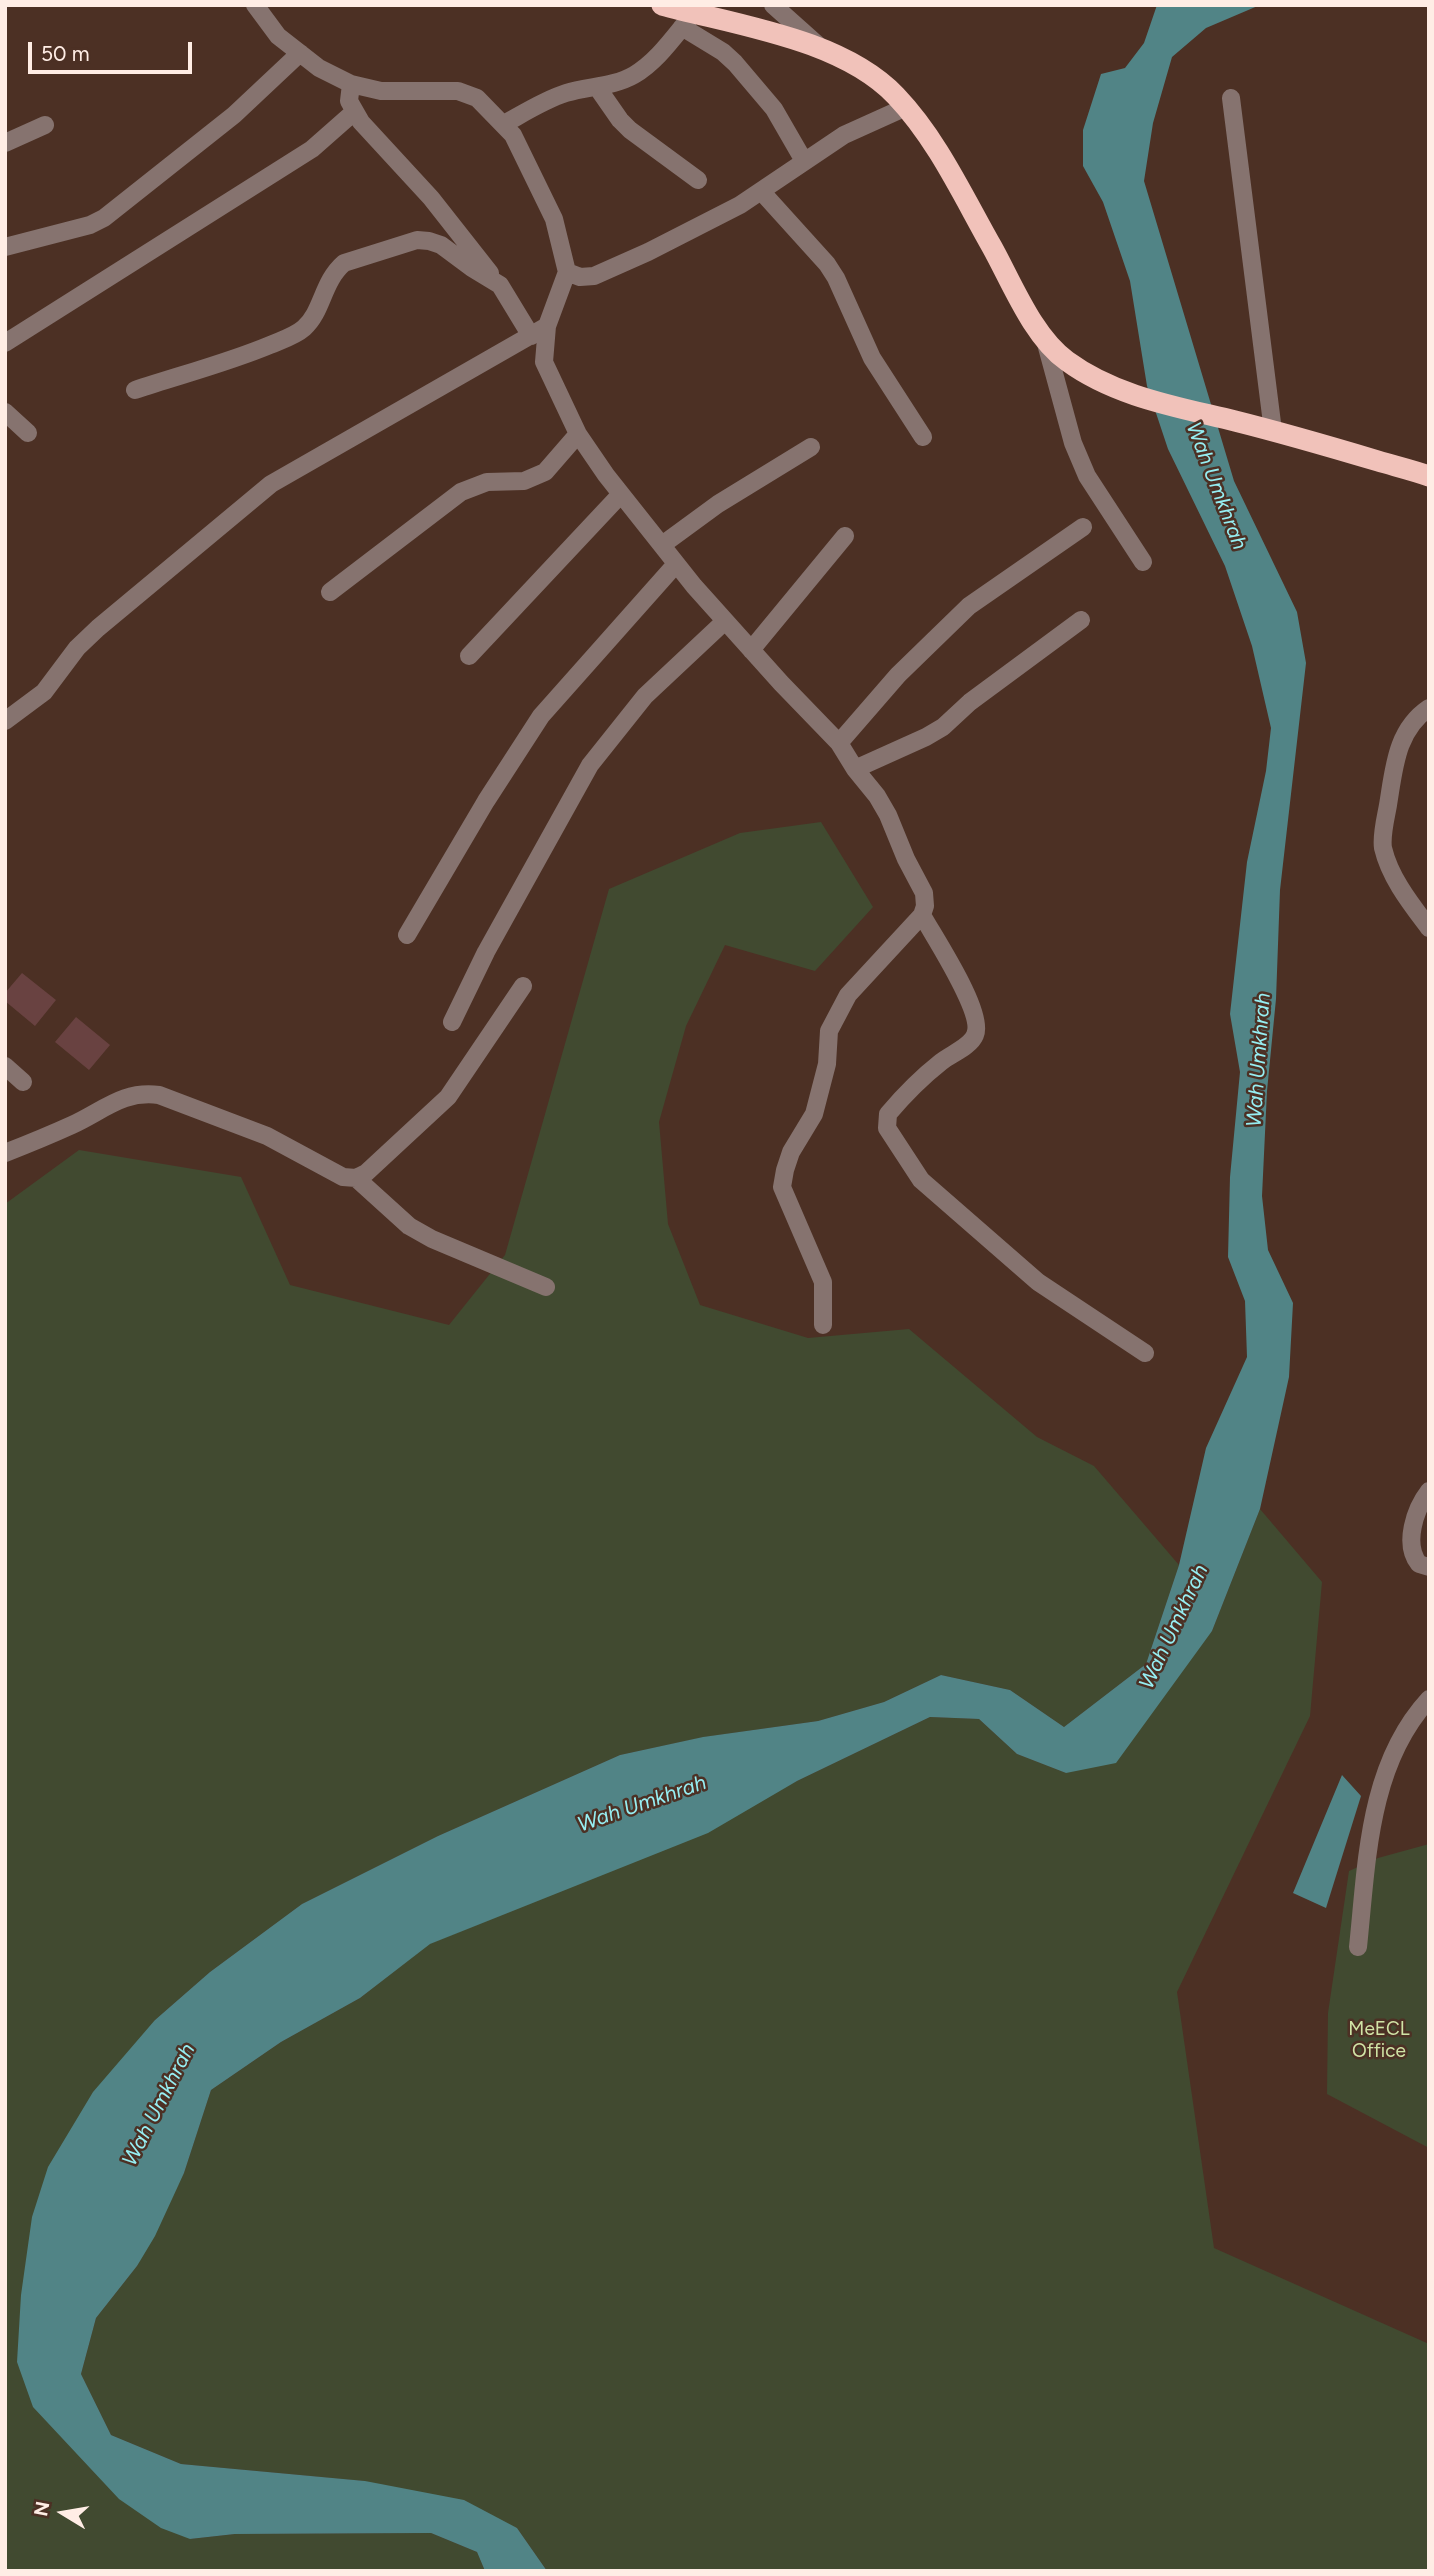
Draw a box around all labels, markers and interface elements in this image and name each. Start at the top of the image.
scale bar [32,28,196,72]
text: 50 m [41,41,90,66]
water label: Wah Umkhrah [1180,419,1252,553]
water label: Wah Umkhrah [1242,992,1276,1128]
water label: Wah Umkhrah [1134,1561,1214,1693]
water label: Wah Umkhrah [574,1770,710,1838]
park label: MeECL Office [1348,2018,1410,2062]
water label: Wah Umkhrah [117,2039,201,2171]
north arrow [28,2478,98,2548]
text: N [29,2499,55,2518]

